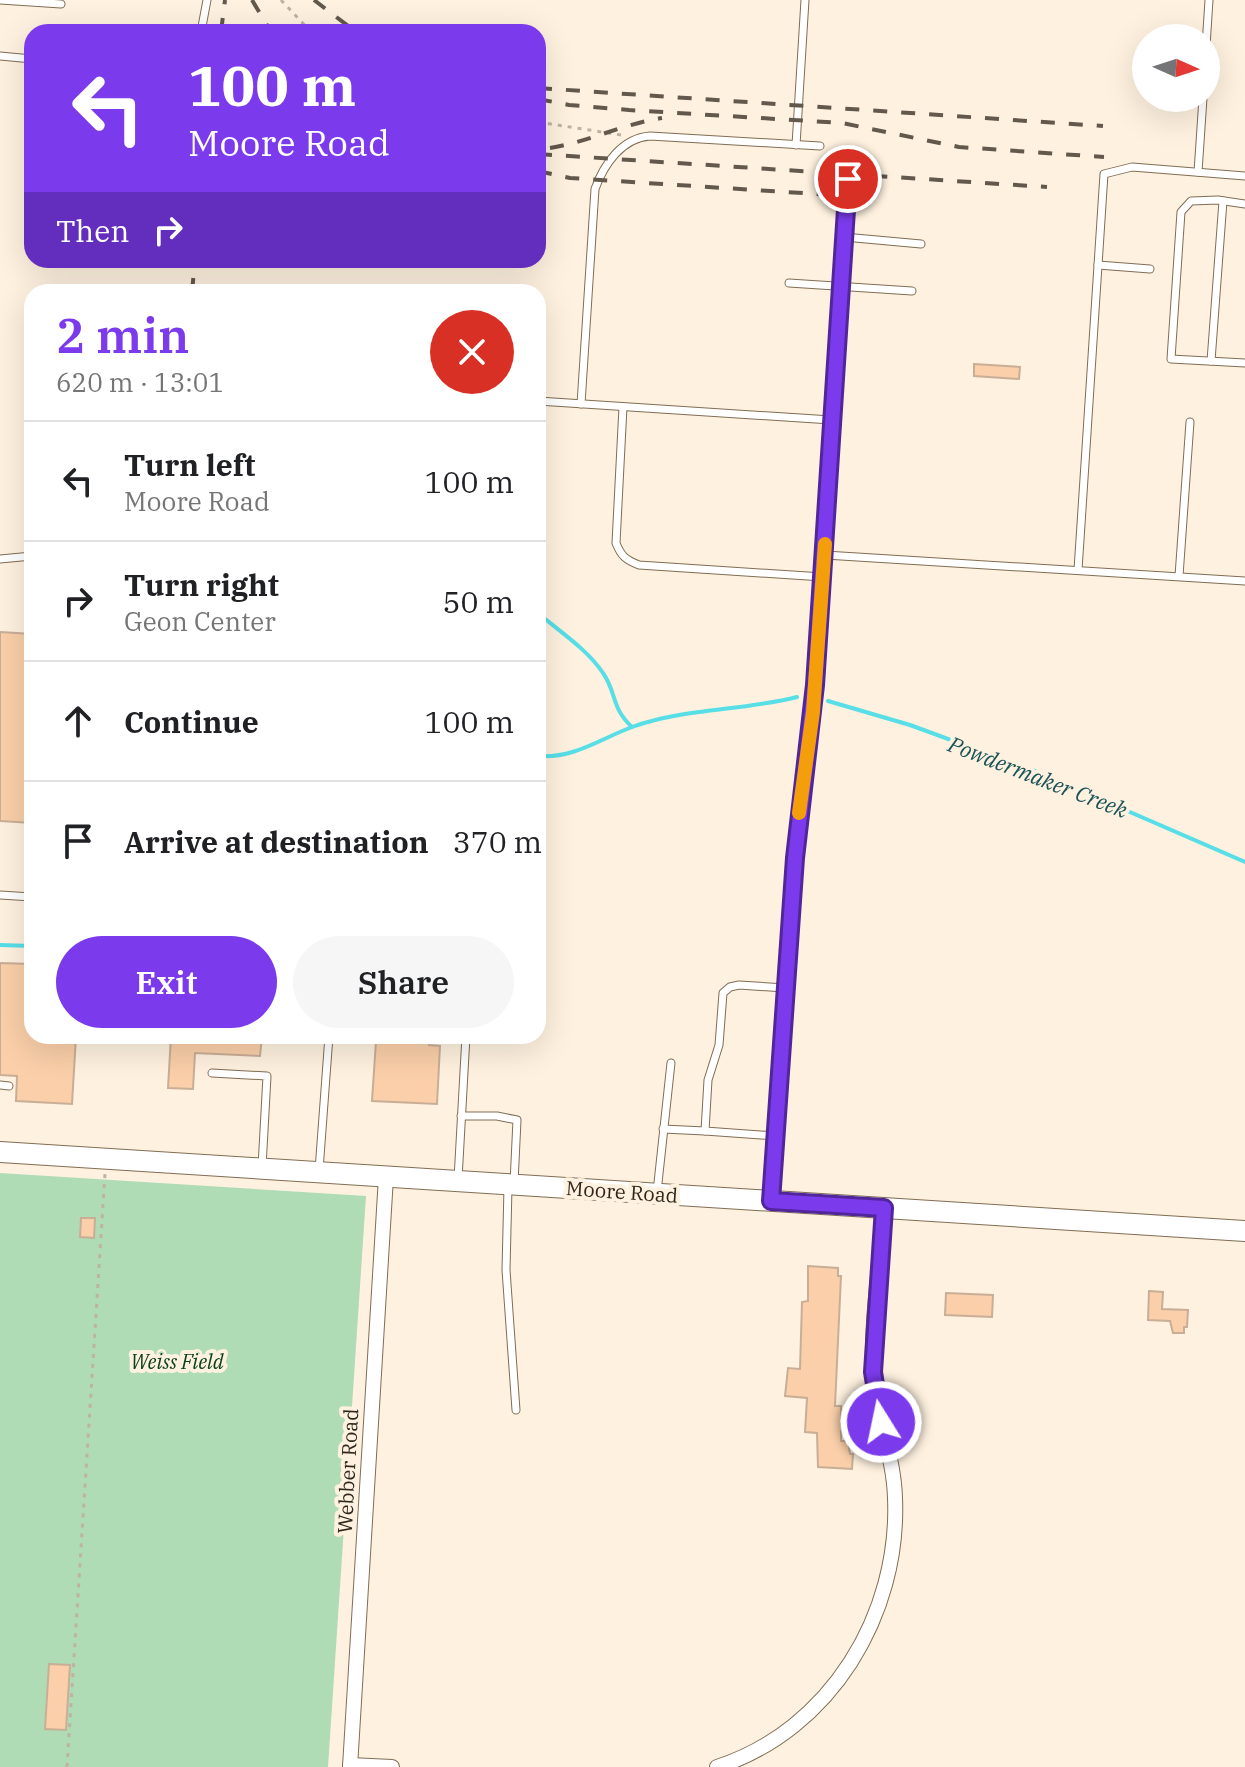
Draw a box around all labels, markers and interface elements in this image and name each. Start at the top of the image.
north arrow [1132,24,1220,112]
map controls [1132,24,1220,112]
text: 100 m [188,49,356,121]
icon: left [56,56,160,160]
text: Moore Road [188,119,390,166]
pin [814,145,882,213]
icon: arrive [826,157,870,201]
icon: right [146,208,190,252]
text: Then [56,211,130,250]
text: 2 min [56,304,189,366]
button: close [430,310,514,394]
text: 620 m · 13:01 [56,365,224,399]
text: Turn left [124,445,256,484]
icon: left [56,459,100,503]
text: 100 m [424,462,514,501]
text: Moore Road [124,484,270,518]
text: Turn right [124,565,279,604]
icon: right [56,579,100,623]
text: 50 m [442,582,514,621]
text: Geon Center [124,604,276,638]
icon: ahead [56,699,100,743]
text: Continue [124,702,259,741]
text: 100 m [424,702,514,741]
water label: Powdermaker Creek [944,729,1132,824]
icon: arrive [56,819,100,863]
text: Arrive at destination [124,822,429,861]
text: 370 m [453,822,542,861]
button: Exit [56,936,277,1028]
button: Share [293,936,514,1028]
street label: Moore Road [565,1174,679,1209]
park label: Weiss Field [130,1348,225,1375]
position arrow [839,1380,923,1464]
street label: Webber Road [331,1408,364,1534]

